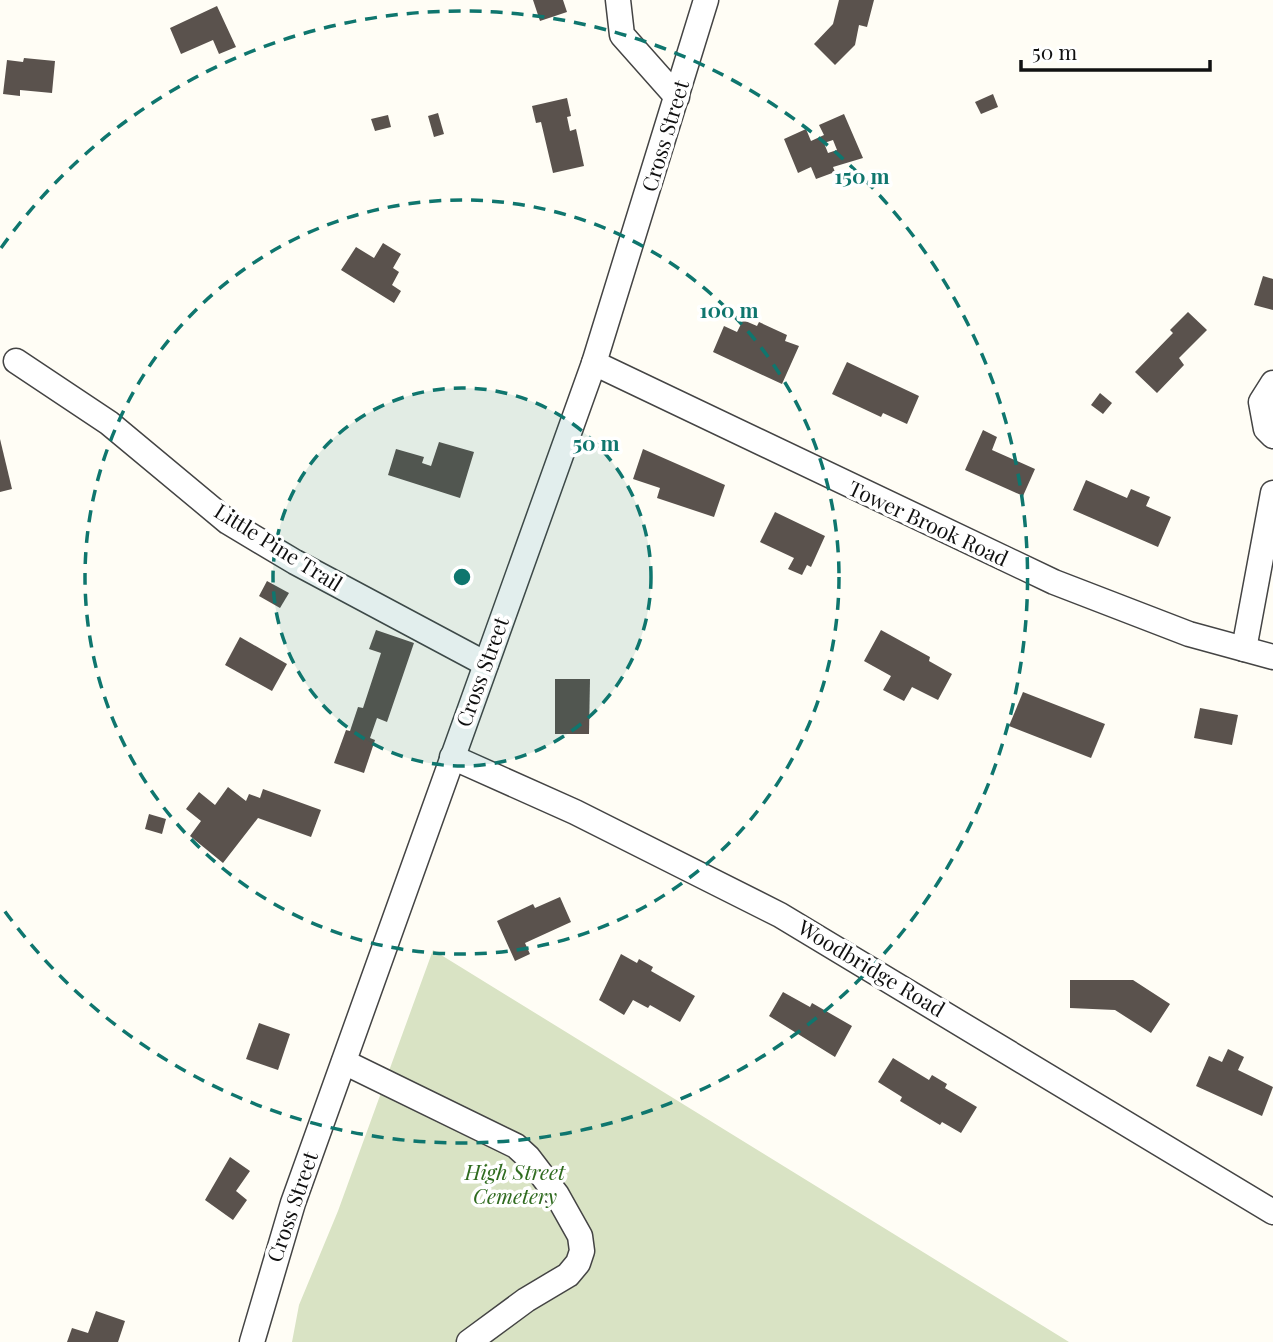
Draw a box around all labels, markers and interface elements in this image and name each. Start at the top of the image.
scale bar [1021,28,1210,72]
text: 50 m [1032,37,1078,65]
street label: Cross Street [634,76,694,195]
text: 150 m [835,161,889,189]
text: 100 m [699,295,759,323]
text: 50 m [572,428,620,456]
street label: Tower Brook Road [844,473,1013,571]
street label: Little Pine Trail [210,496,348,597]
centre of rings [450,565,474,589]
street label: Cross Street [448,612,514,730]
street label: Woodbridge Road [792,912,951,1022]
street label: Cross Street [259,1147,323,1265]
park label: High Street Cemetery [464,1157,566,1209]

